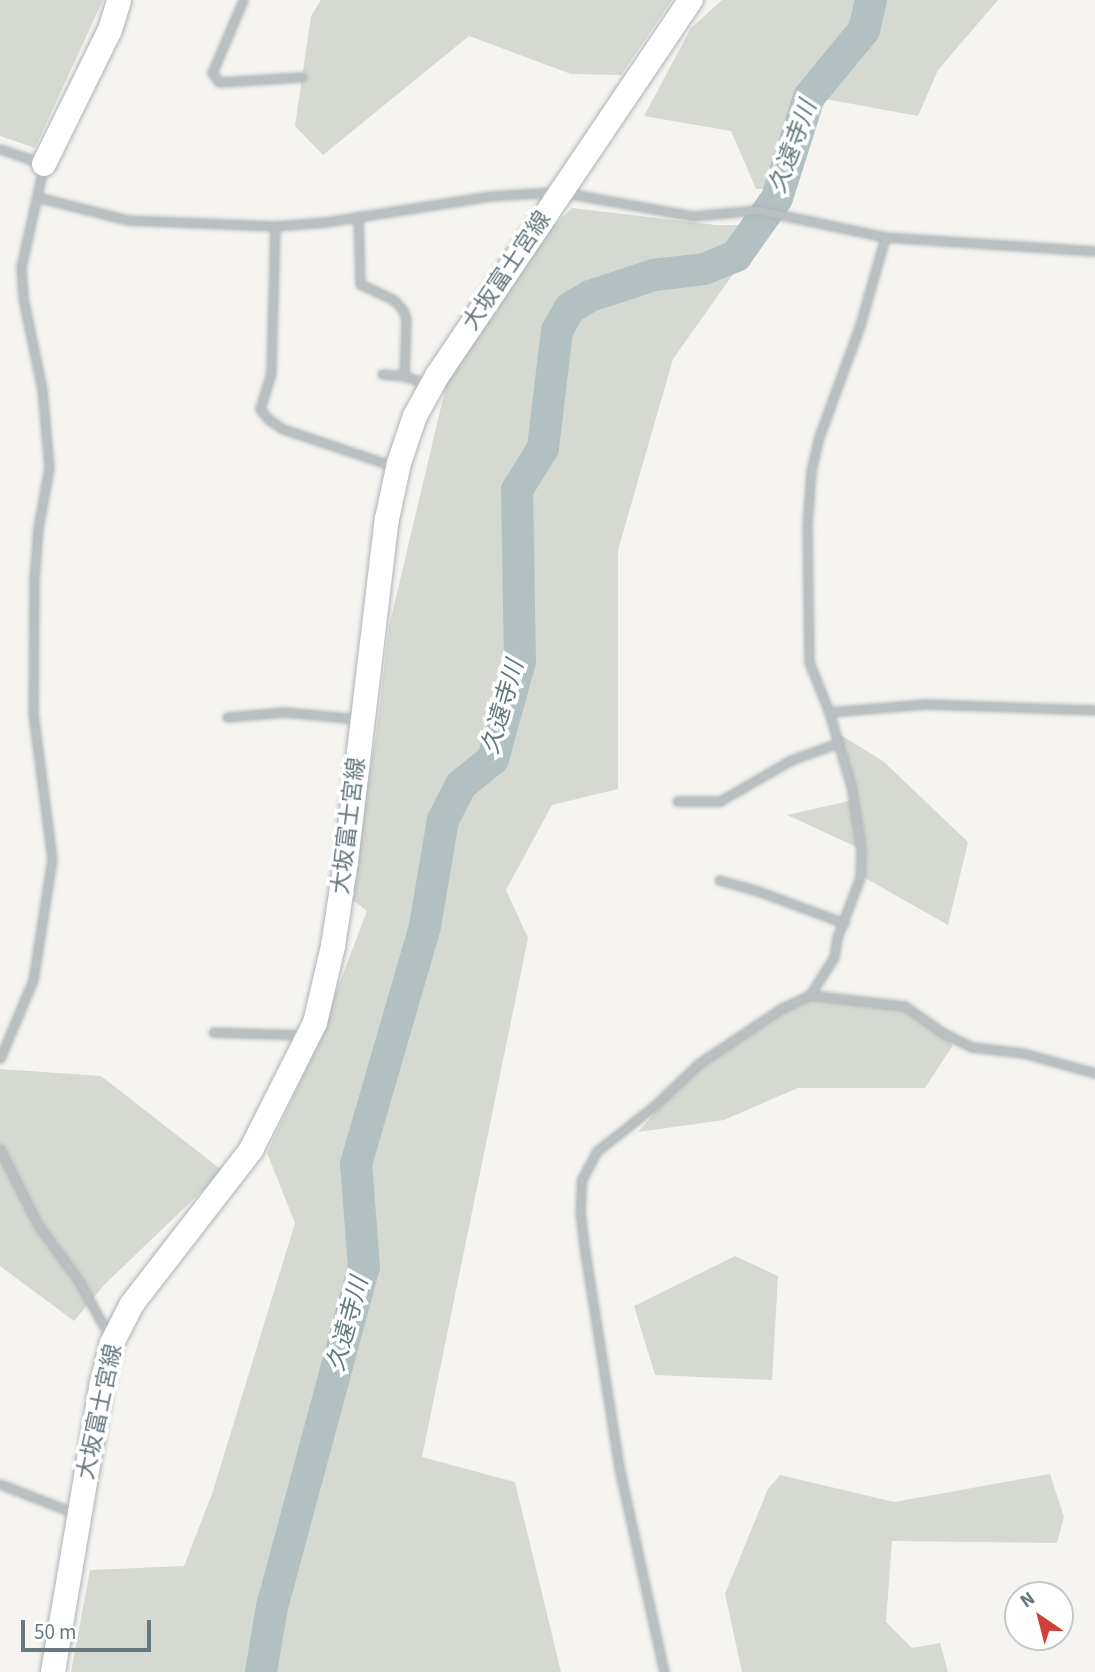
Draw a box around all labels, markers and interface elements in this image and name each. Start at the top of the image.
water label: 久遠寺川 [763,97,823,197]
street label: 大坂富士宮線 [457,206,557,336]
water label: 久遠寺川 [476,657,530,757]
street label: 大坂富士宮線 [327,756,371,896]
water label: 久遠寺川 [322,1274,374,1374]
street label: 大坂富士宮線 [72,1342,128,1482]
north arrow [1004,1581,1074,1651]
text: N [1015,1585,1041,1615]
scale bar [24,1606,154,1650]
text: 50 m [34,1617,76,1647]

